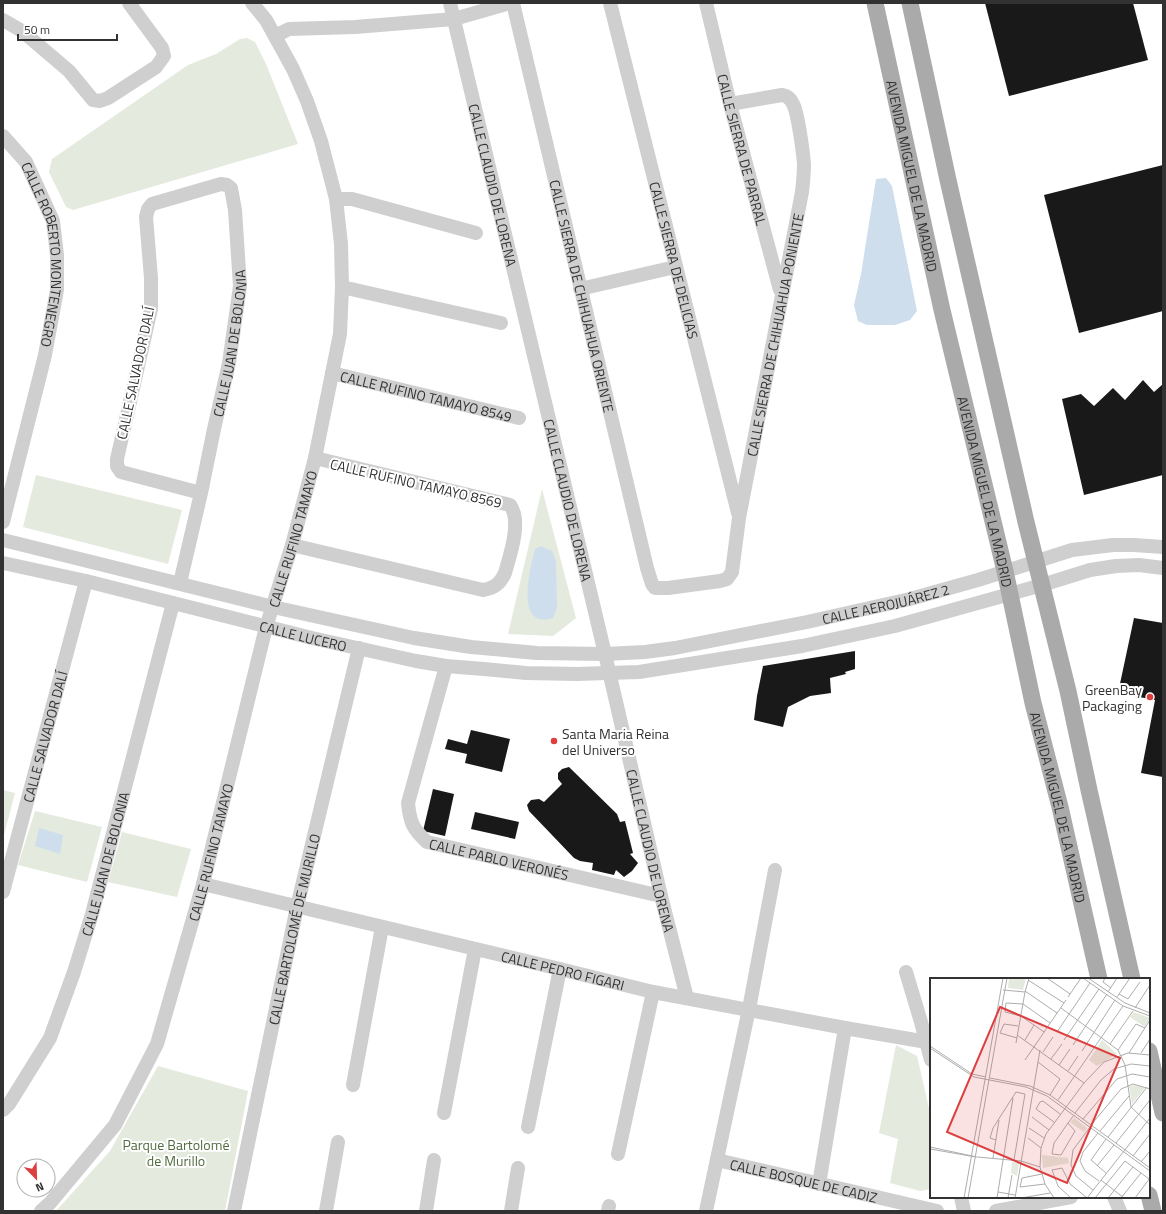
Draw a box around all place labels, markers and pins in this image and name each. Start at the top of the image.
place label: GreenBay Packaging [1082,679,1142,716]
marker: GreenBay Packaging [1145,692,1155,702]
place label: Santa Maria Reina del Universo [562,723,669,760]
marker: Santa Maria Reina del Universo [549,736,559,746]

